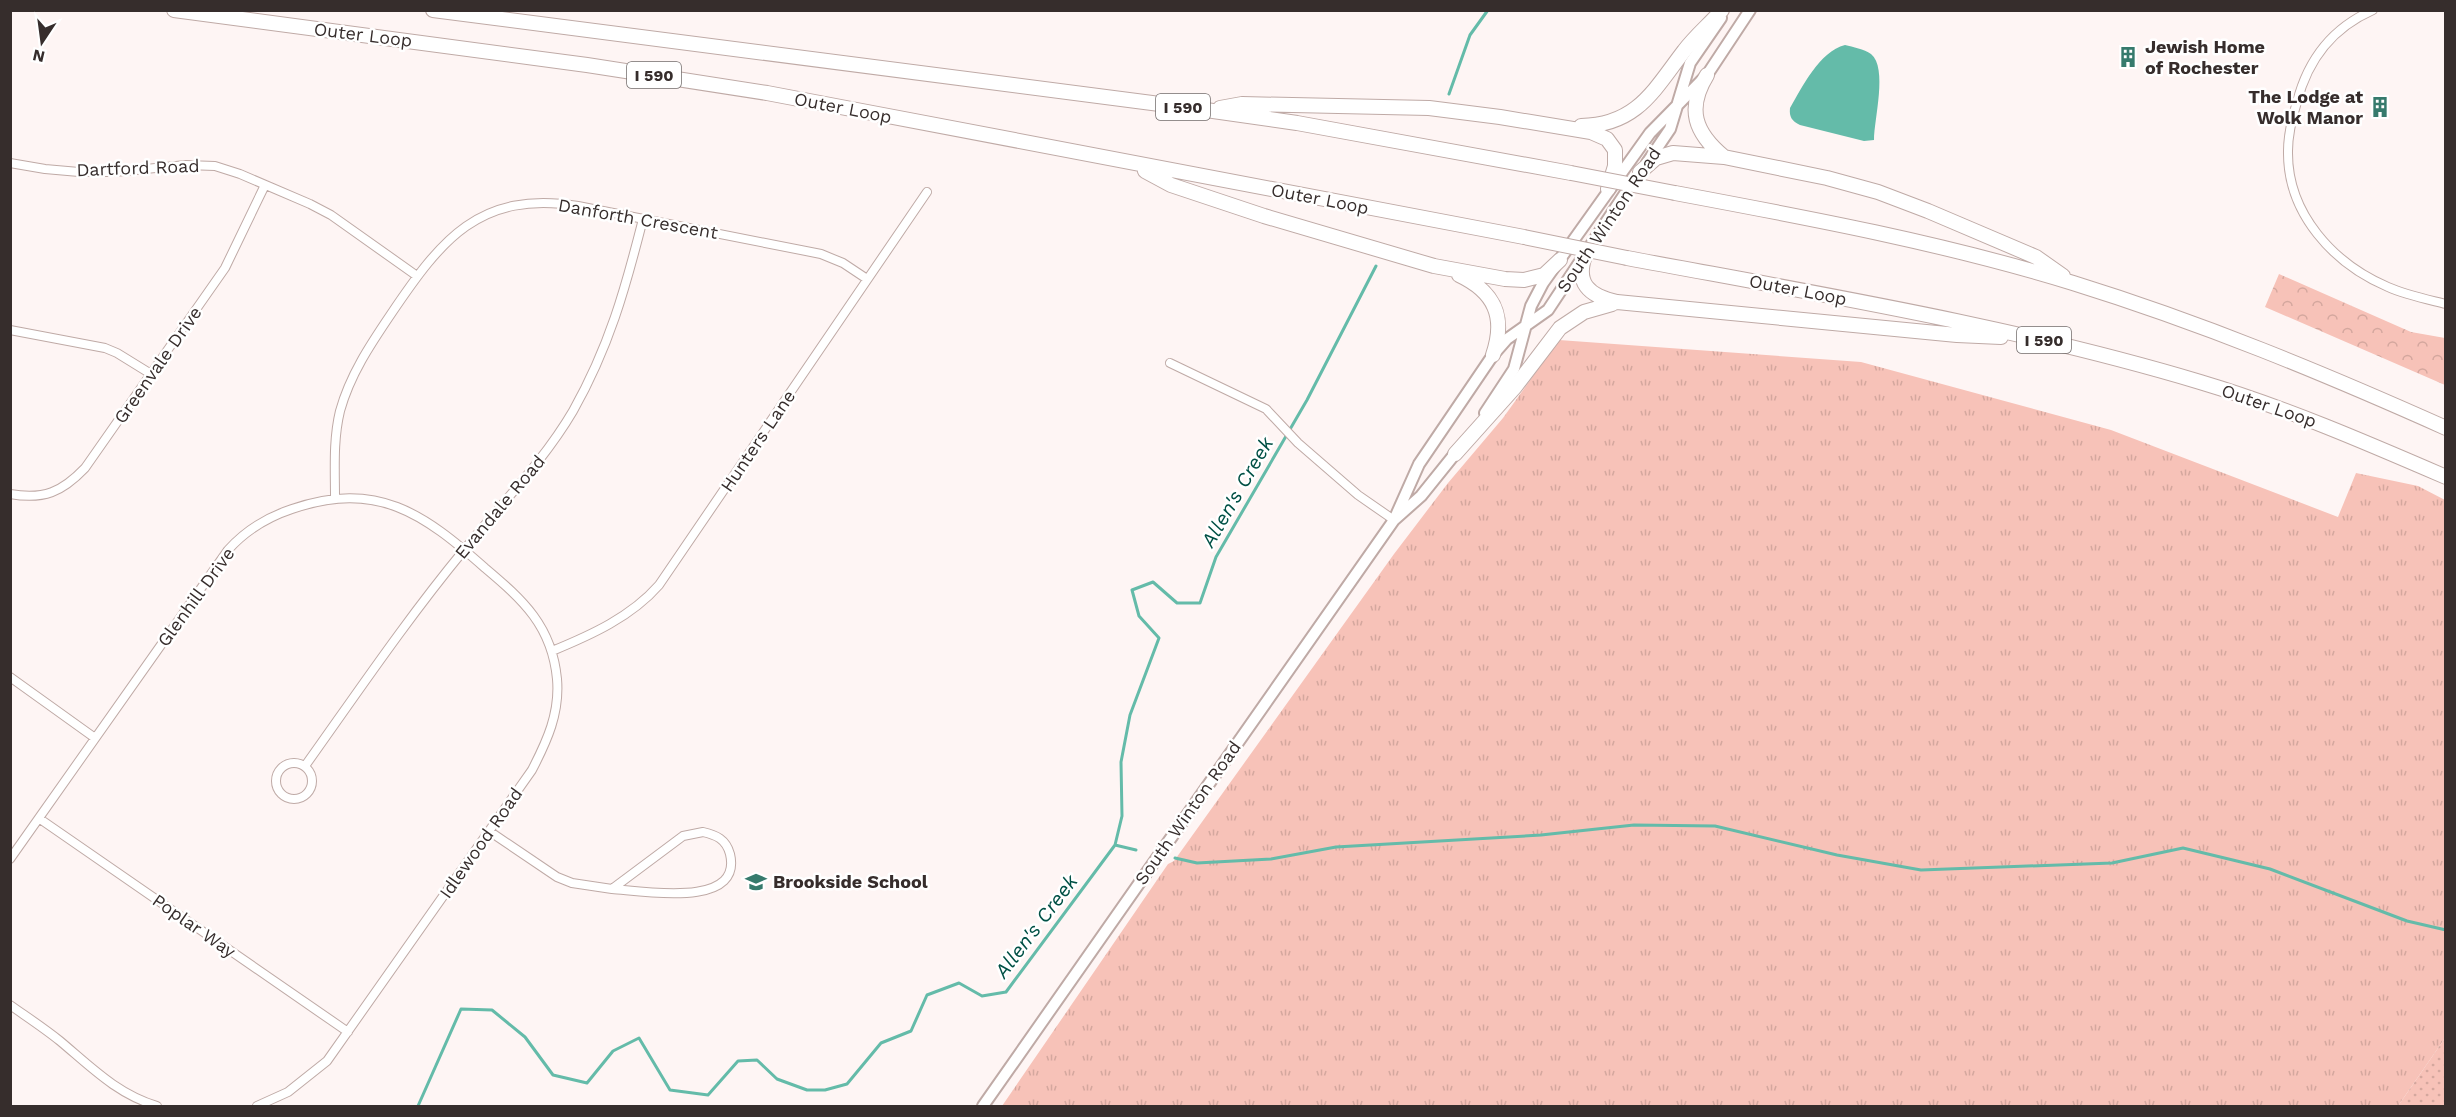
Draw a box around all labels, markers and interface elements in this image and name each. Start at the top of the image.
north arrow [12,12,72,72]
street label: Outer Loop [313,18,413,51]
place label: Jewish Home of Rochester [2145,36,2265,78]
building icon: Jewish Home of Rochester [2116,45,2140,69]
text: N [31,46,47,67]
road number: I 590 [627,62,681,88]
place label: The Lodge at Wolk Manor [2248,86,2363,128]
street label: Outer Loop [793,88,894,127]
road number: I 590 [1156,94,1210,120]
building icon: The Lodge at Wolk Manor [2368,95,2392,119]
street label: South Winton Road [1552,143,1665,296]
street label: Dartford Road [76,155,200,180]
street label: Outer Loop [1270,179,1371,218]
street label: Danforth Crescent [557,194,720,243]
street label: Outer Loop [1748,270,1849,309]
street label: Greenvale Drive [109,302,206,427]
road number: I 590 [2017,327,2071,353]
street label: Outer Loop [2219,379,2319,432]
street label: Hunters Lane [716,386,799,496]
water label: Allen's Creek [1195,432,1279,552]
street label: Evandale Road [450,451,549,563]
street label: Glenhill Drive [153,543,239,650]
street label: South Winton Road [1130,737,1245,889]
street label: Idlewood Road [435,783,526,902]
water label: Allen's Creek [989,869,1083,983]
school or university icon: Brookside School [744,870,768,894]
place label: Brookside School [773,871,928,892]
street label: Poplar Way [149,889,241,962]

